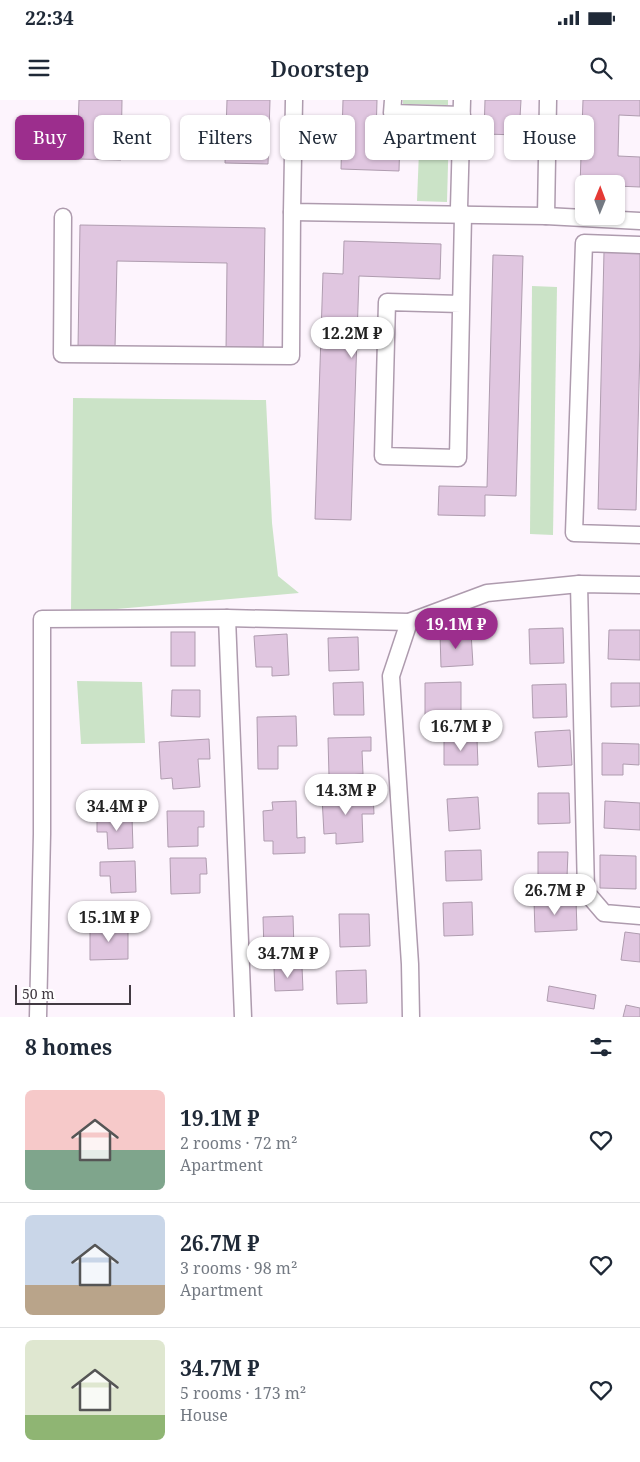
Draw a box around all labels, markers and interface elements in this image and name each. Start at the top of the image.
text: 22:34 [25,5,74,31]
text: Doorstep [270,53,370,83]
icon: menu [25,54,53,82]
icon: search [587,54,615,82]
chip: Buy [15,115,84,160]
chip: Rent [94,115,170,160]
chip: Filters [180,115,270,160]
chip: New [280,115,355,160]
chip: Apartment [365,115,494,160]
chip: House [504,115,594,160]
north arrow [575,175,625,225]
map controls [575,175,625,225]
pin: 12.2M ₽ [306,316,398,359]
text: 12.2M ₽ [322,322,382,344]
pin: 19.1M ₽ [410,608,502,650]
text: 19.1M ₽ [426,613,486,635]
pin: 16.7M ₽ [415,710,507,752]
text: 16.7M ₽ [431,715,491,737]
pin: 14.3M ₽ [300,774,392,816]
text: 14.3M ₽ [316,779,376,801]
pin: 34.4M ₽ [71,790,163,832]
text: 34.4M ₽ [87,795,147,817]
pin: 26.7M ₽ [509,874,601,916]
text: 26.7M ₽ [525,879,585,901]
pin: 15.1M ₽ [63,900,155,943]
text: 15.1M ₽ [79,906,139,928]
pin: 34.7M ₽ [242,936,334,979]
text: 34.7M ₽ [258,942,318,964]
scale bar [15,982,131,1005]
text: 50 m [22,984,55,1003]
text: 8 homes [25,1033,112,1061]
icon: filters [587,1033,615,1061]
text: 19.1M ₽ [180,1104,260,1132]
icon: home [65,1110,125,1170]
icon: heart [587,1126,615,1154]
text: 2 rooms · 72 m² [180,1132,297,1154]
text: Apartment [180,1154,263,1176]
text: 26.7M ₽ [180,1229,260,1257]
icon: home [65,1235,125,1295]
icon: heart [587,1251,615,1279]
text: 3 rooms · 98 m² [180,1257,297,1279]
text: Apartment [180,1279,263,1301]
text: 34.7M ₽ [180,1354,260,1382]
icon: home [65,1360,125,1420]
icon: heart [587,1376,615,1404]
text: 5 rooms · 173 m² [180,1382,306,1404]
text: House [180,1404,228,1426]

